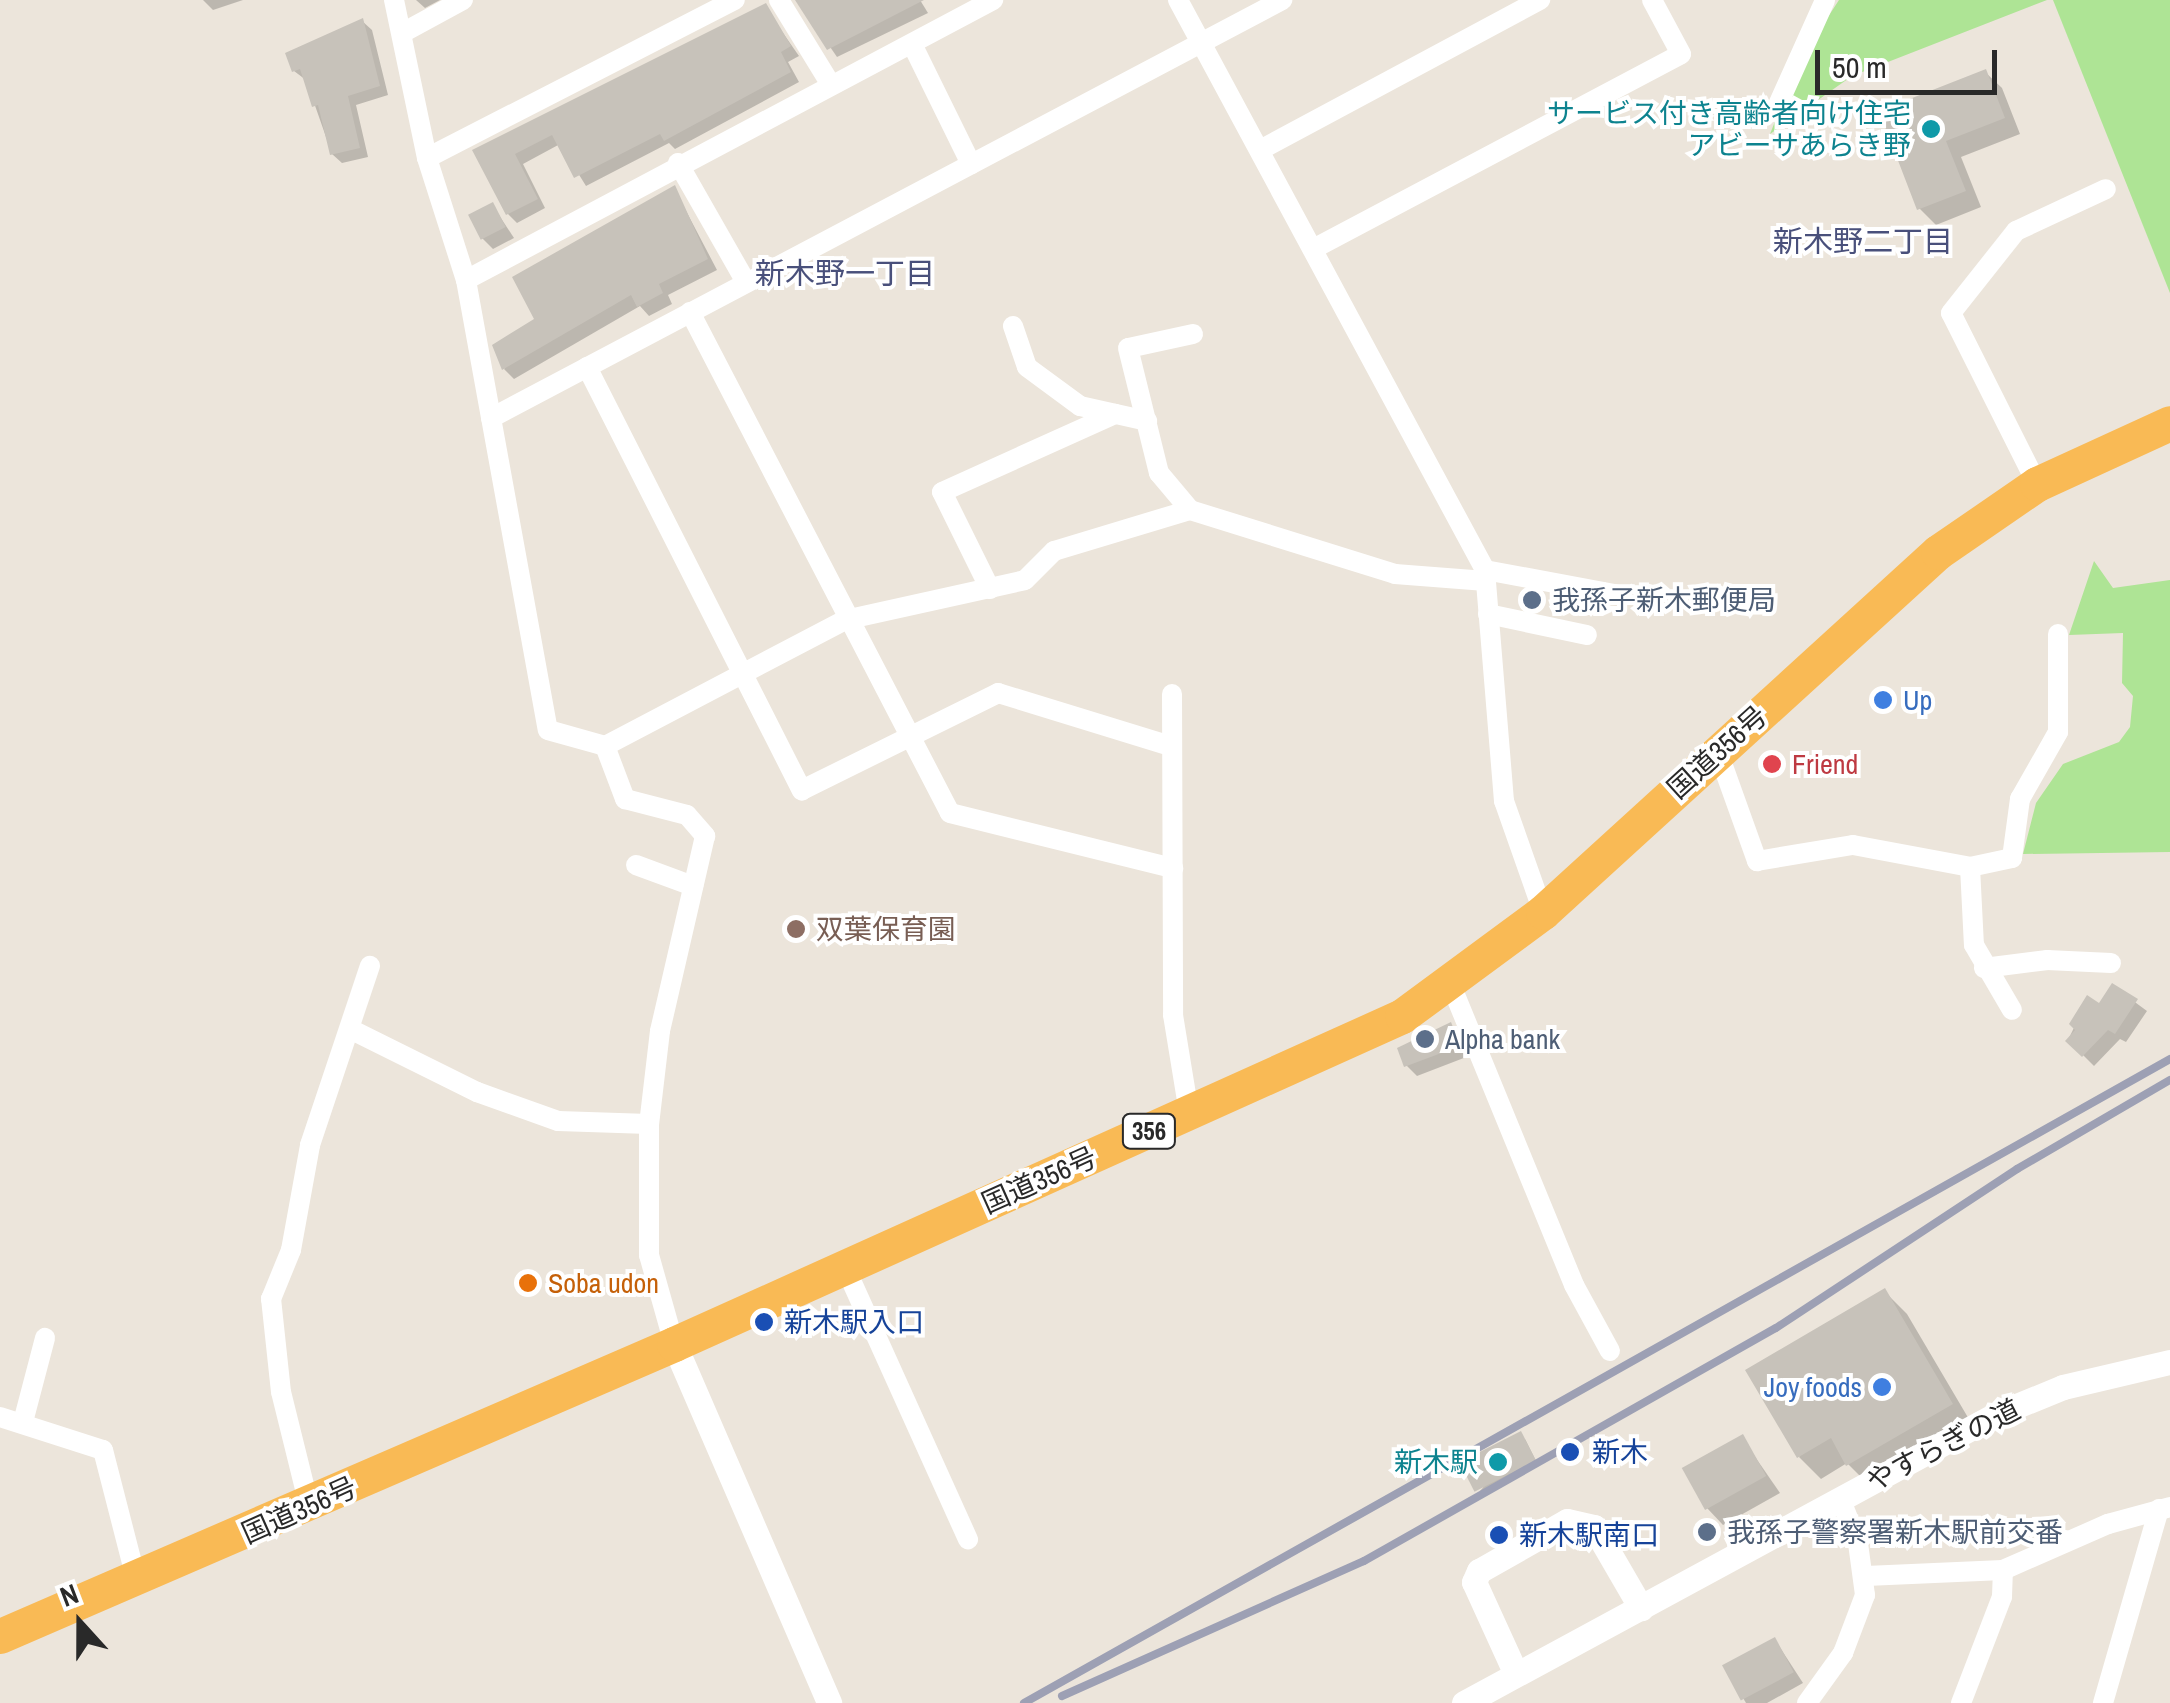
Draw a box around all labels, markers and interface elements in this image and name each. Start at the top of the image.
scale bar [1820,30,2002,92]
text: 50 m [1832,47,1887,87]
place label: サービス付き高齢者向け住宅 アビーサあらき野 [1547,96,1911,162]
marker: サービス付き高齢者向け住宅 アビーサあらき野 [1920,118,1942,140]
district label: 新木野二丁目 [1773,223,1953,259]
district label: 新木野一丁目 [755,255,935,291]
place label: 我孫子新木郵便局 [1552,583,1776,617]
marker: 我孫子新木郵便局 [1521,589,1543,611]
place label: Up [1903,683,1932,717]
marker: Up [1872,689,1894,711]
street label: 国道356号 [1660,699,1774,805]
place label: Friend [1792,747,1858,781]
marker: Friend [1761,753,1783,775]
place label: 双葉保育園 [816,912,956,946]
marker: 双葉保育園 [785,918,807,940]
place label: Alpha bank [1445,1022,1560,1056]
marker: Alpha bank [1414,1028,1436,1050]
road number: 356 [1122,1111,1176,1151]
street label: 国道356号 [976,1140,1102,1220]
place label: Soba udon [548,1266,659,1300]
marker: Soba udon [517,1272,539,1294]
place label: 新木駅入口 [784,1305,924,1339]
marker: 新木駅入口 [753,1311,775,1333]
place label: Joy foods [1764,1370,1862,1404]
marker: Joy foods [1871,1376,1893,1398]
street label: やすらぎの道 [1861,1392,2025,1498]
place label: 新木 [1592,1435,1648,1469]
marker: 新木 [1557,1439,1583,1465]
place label: 新木駅 [1394,1445,1478,1479]
marker: 新木駅 [1487,1451,1509,1473]
street label: 国道356号 [236,1470,362,1550]
place label: 我孫子警察署新木駅前交番 [1727,1515,2063,1549]
place label: 新木駅南口 [1519,1518,1659,1552]
marker: 我孫子警察署新木駅前交番 [1696,1521,1718,1543]
marker: 新木駅南口 [1488,1524,1510,1546]
north arrow [30,1573,130,1673]
text: N [55,1574,84,1616]

